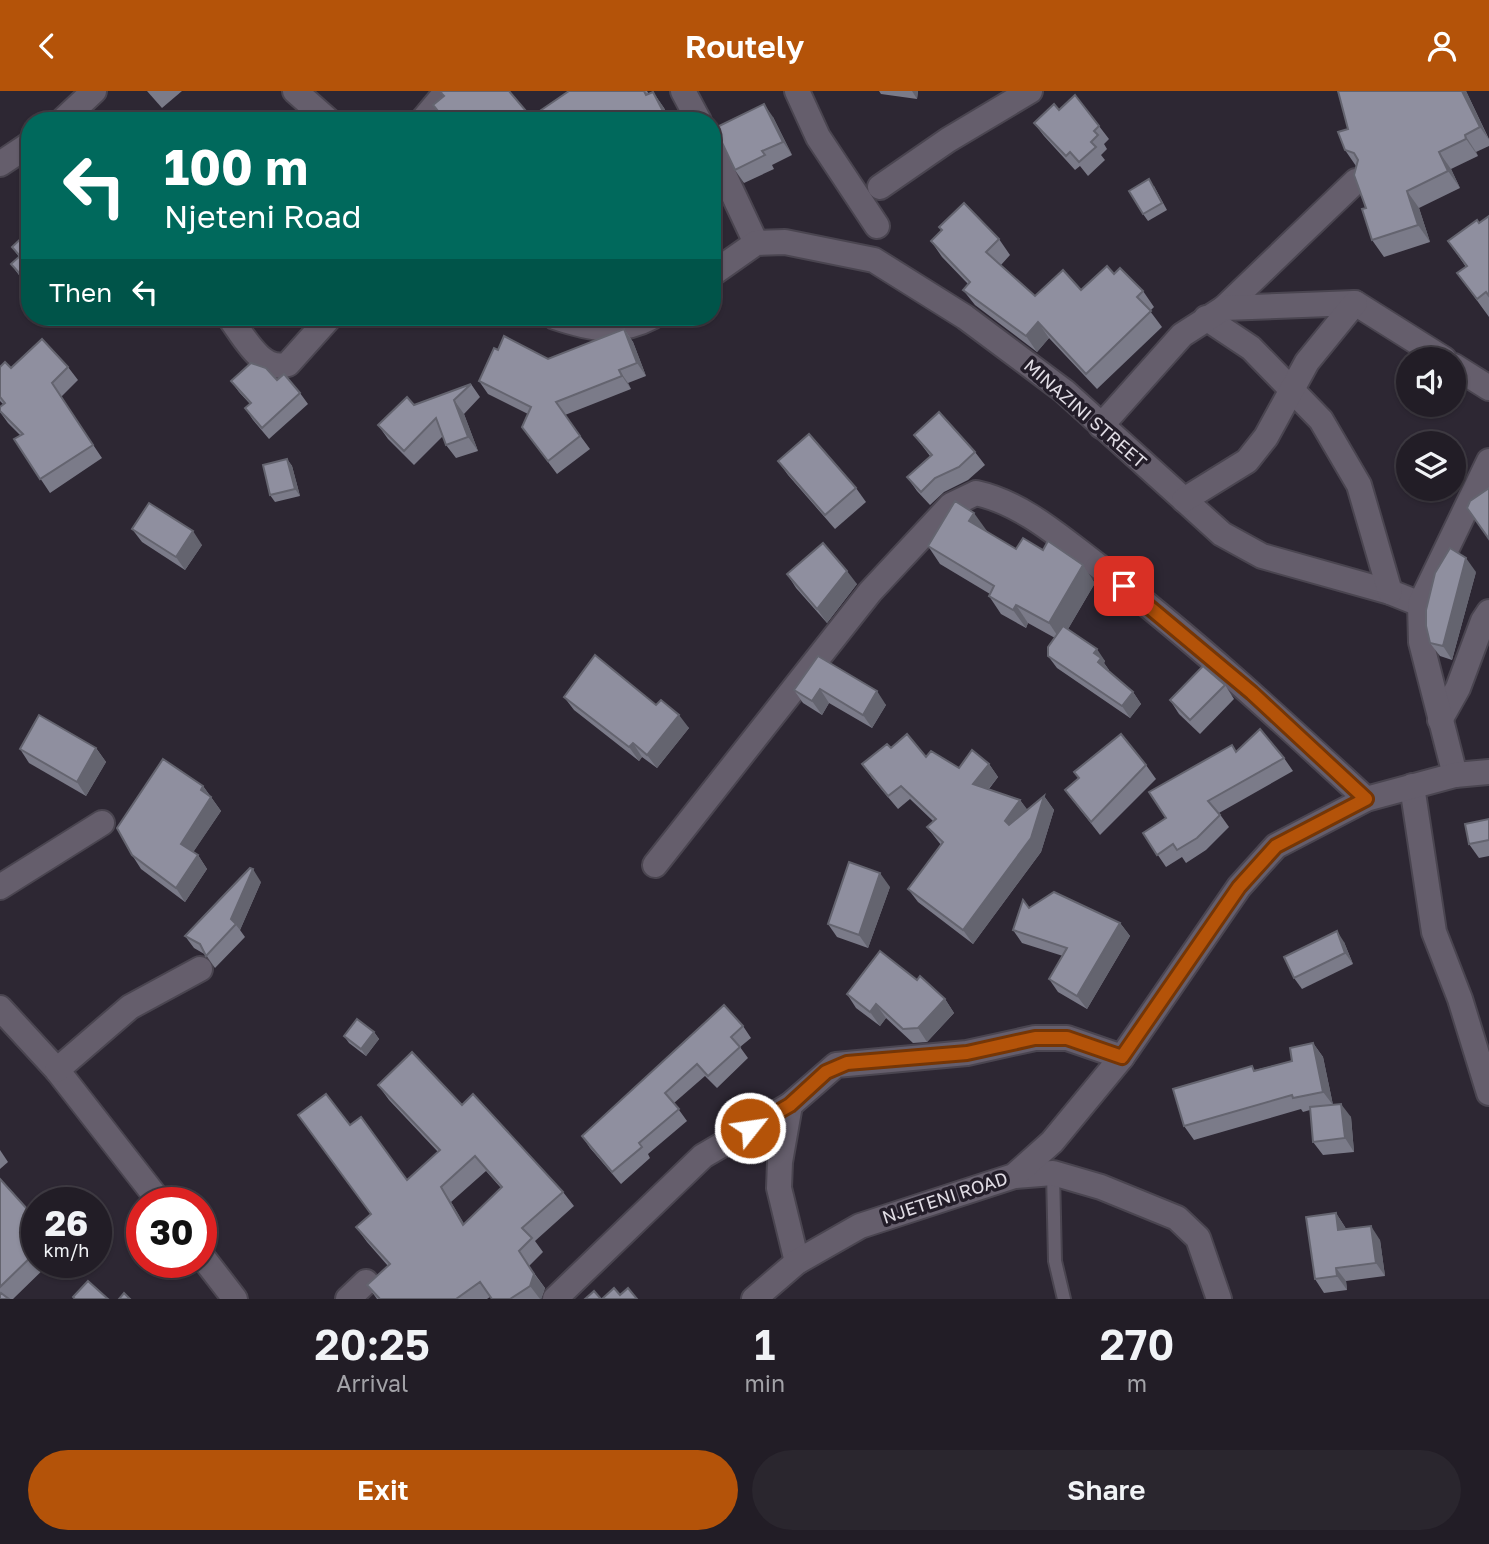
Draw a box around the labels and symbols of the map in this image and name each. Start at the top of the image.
street label: MINAZINI STREET [1020,354,1151,472]
pin [1094,556,1154,616]
position arrow [713,1091,787,1165]
street label: NJETENI ROAD [879,1166,1010,1228]
speed limit sign: 30 [126,1187,217,1278]

